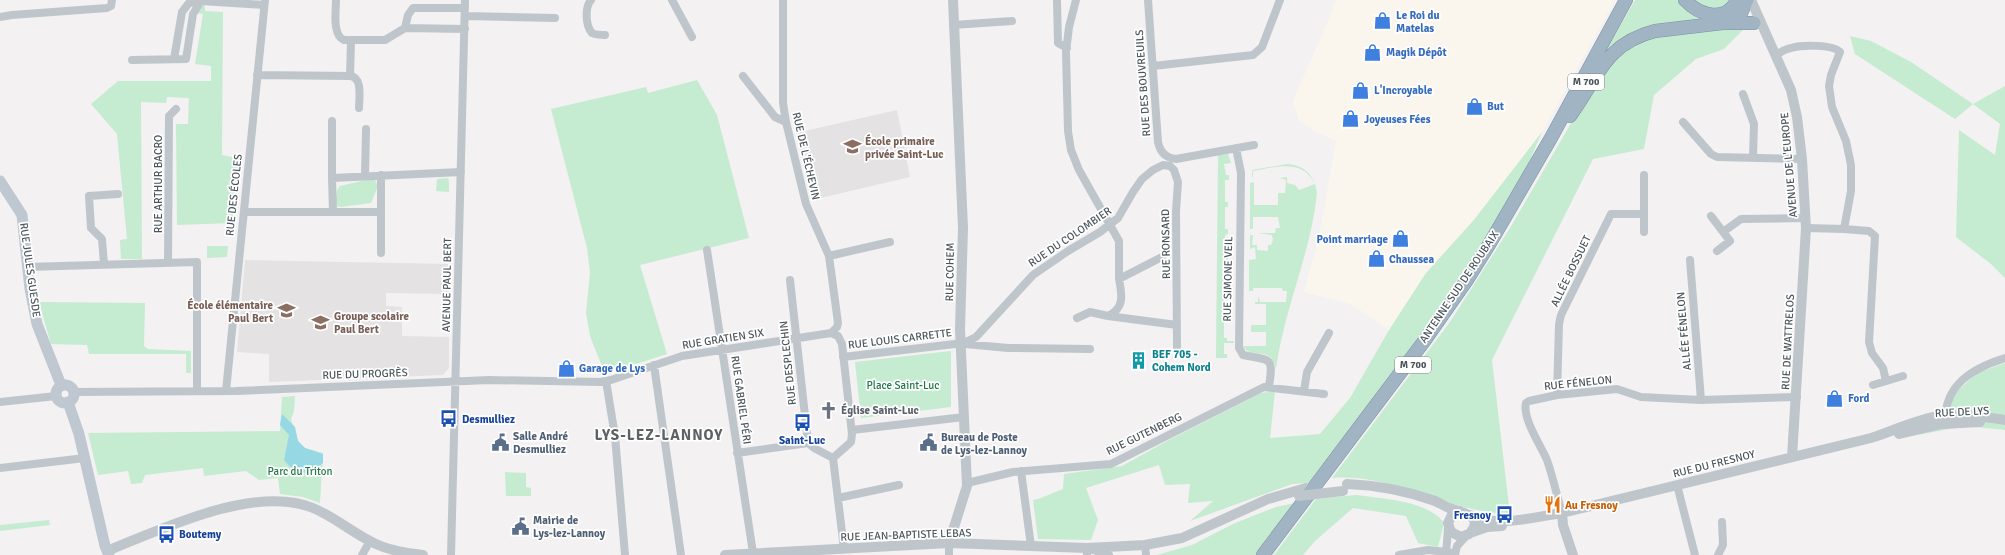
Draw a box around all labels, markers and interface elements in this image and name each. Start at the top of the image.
place label: Le Roi du Matelas [1396,9,1440,35]
shop icon: Le Roi du Matelas [1373,11,1393,31]
street label: RUE DES BOUVREUILS [1133,29,1153,137]
shop icon: Magik Dépôt [1363,42,1383,62]
place label: Magik Dépôt [1386,46,1447,59]
road number: M 700 [1568,74,1604,90]
shop icon: L'Incroyable [1351,80,1371,100]
place label: L'Incroyable [1374,84,1433,97]
shop icon: But [1464,96,1484,116]
place label: But [1487,100,1504,113]
shop icon: Joyeuses Fées [1341,109,1361,129]
street label: RUE DE L'ÉCHEVIN [790,111,823,201]
street label: AVENUE DE L'EUROPE [1778,112,1800,218]
place label: Joyeuses Fées [1364,113,1431,126]
place label: École primaire privée Saint-Luc [865,134,943,161]
street label: RUE ARTHUR BACRO [152,135,165,233]
school or university icon: École primaire privée Saint-Luc [842,137,862,157]
street label: RUE DES ÉCOLES [222,153,245,237]
street label: RUE DU COLOMBIER [1026,204,1114,270]
street label: RUE RONSARD [1159,209,1173,279]
street label: RUE JULES GUESDE [17,222,43,318]
street label: ANTENNE SUD DE ROUBAIX [1417,228,1502,345]
shop icon: Point marriage [1391,229,1411,249]
street label: ALLÉE BOSSUET [1547,232,1594,309]
place label: Point marriage [1316,233,1389,246]
street label: RUE SIMONE VEIL [1221,236,1235,322]
street label: AVENUE PAUL BERT [440,237,454,332]
street label: RUE COHEM [943,242,957,301]
shop icon: Chaussea [1366,249,1386,269]
place label: Chaussea [1389,253,1435,266]
street label: ALLÉE FÉNELON [1673,291,1694,371]
street label: RUE DE WATTRELOS [1779,294,1797,390]
place label: École élémentaire Paul Bert [187,298,274,325]
school or university icon: École élémentaire Paul Bert [276,301,296,321]
place label: Groupe scolaire Paul Bert [334,310,409,336]
school or university icon: Groupe scolaire Paul Bert [311,312,331,332]
street label: RUE DESPLECHIN [777,320,799,406]
street label: RUE GRATIEN SIX [681,326,765,352]
street label: RUE LOUIS CARRETTE [847,326,953,352]
place label: BEF 705 - Cohem Nord [1152,348,1211,374]
building icon: BEF 705 - Cohem Nord [1129,350,1149,370]
street label: RUE GABRIEL PÉRI [728,355,755,445]
road number: M 700 [1395,357,1431,373]
shop icon: Garage de Lys [556,358,576,378]
place label: Garage de Lys [579,362,645,375]
street label: RUE DU PROGRÈS [322,365,408,382]
street label: RUE FÉNELON [1543,372,1613,393]
park label: Place Saint-Luc [866,379,940,392]
shop icon: Ford [1825,388,1845,408]
place label: Ford [1848,392,1869,405]
church icon: Église Saint-Luc [818,400,838,420]
place label: Église Saint-Luc [841,403,919,417]
street label: RUE DE LYS [1935,404,1989,420]
bus stop icon: Desmulliez [439,409,459,429]
street label: RUE GUTENBERG [1104,410,1184,458]
bus stop icon: Saint-Luc [792,412,812,432]
place label: Desmulliez [462,413,515,426]
district label: LYS-LEZ-LANNOY [595,426,723,444]
place label: Salle André Desmulliez [513,430,568,456]
place label: Bureau de Poste de Lys-lez-Lannoy [941,431,1028,457]
public building icon: Salle André Desmulliez [490,432,510,452]
public building icon: Bureau de Poste de Lys-lez-Lannoy [918,433,938,453]
place label: Saint-Luc [779,434,825,447]
street label: RUE DU FRESNOY [1672,447,1757,480]
park label: Parc du Triton [268,465,332,478]
restaurant icon: Au Fresnoy [1542,495,1562,515]
place label: Au Fresnoy [1565,499,1618,512]
bus stop icon: Fresnoy [1494,505,1514,525]
place label: Fresnoy [1454,509,1492,522]
place label: Mairie de Lys-lez-Lannoy [533,514,606,540]
public building icon: Mairie de Lys-lez-Lannoy [510,516,530,536]
bus stop icon: Boutemy [156,524,176,544]
street label: RUE JEAN-BAPTISTE LEBAS [840,526,972,544]
place label: Boutemy [179,528,222,541]

